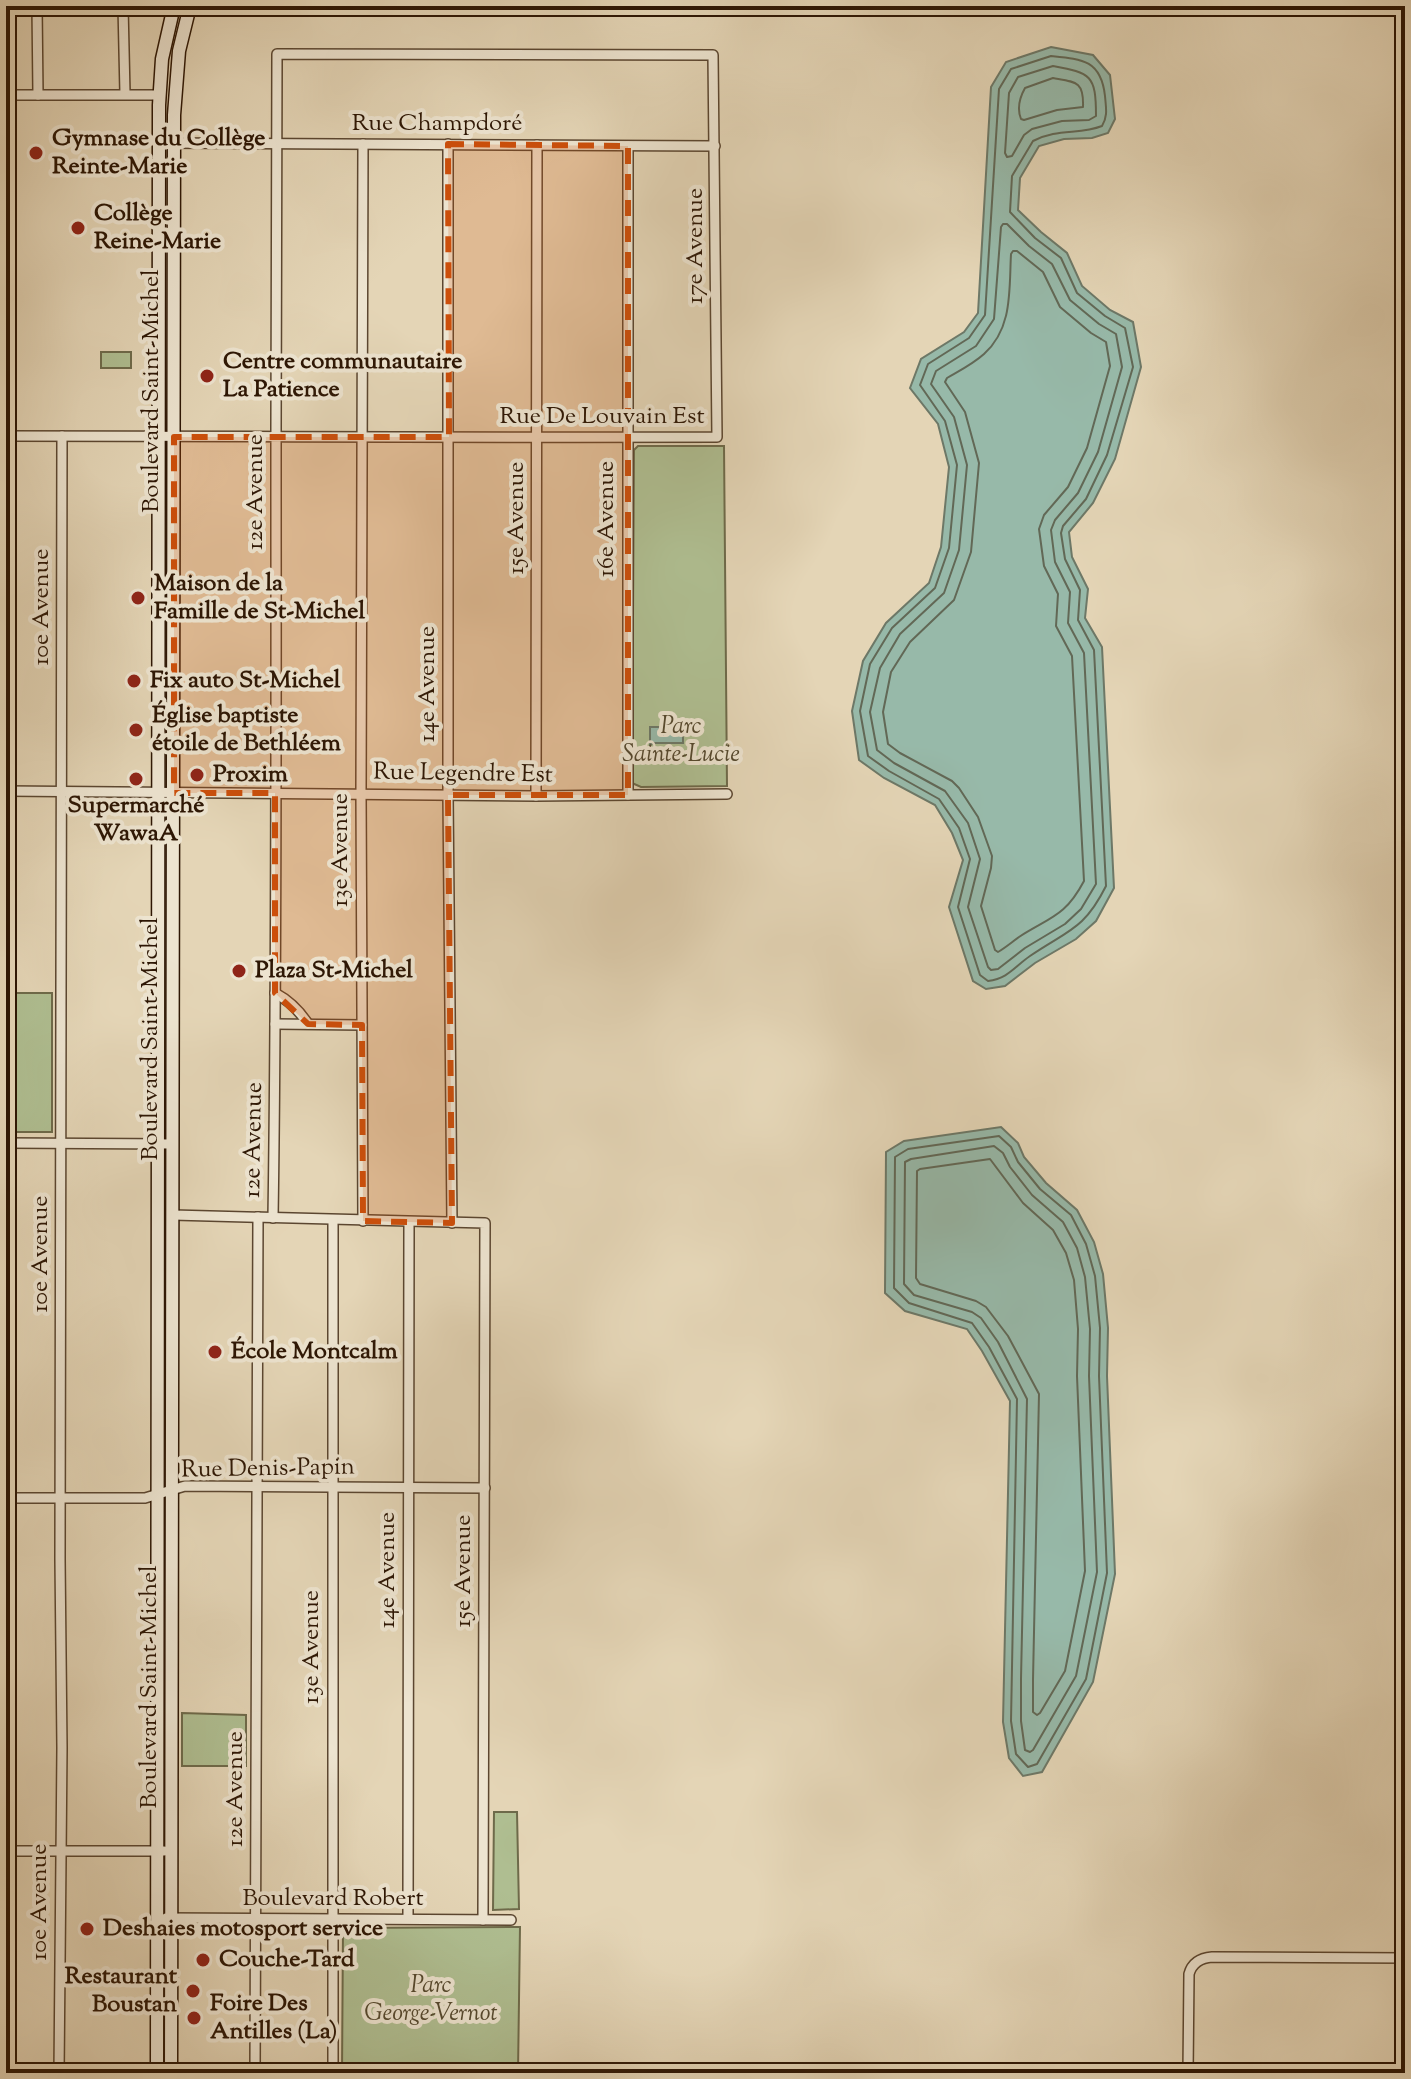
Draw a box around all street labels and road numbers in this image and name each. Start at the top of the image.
street label: Rue Champdoré [352,107,522,141]
street label: 17e Avenue [679,188,713,304]
street label: Boulevard Saint-Michel [135,269,169,513]
street label: Rue De Louvain Est [499,400,705,434]
street label: 12e Avenue [239,434,273,550]
street label: 16e Avenue [590,461,624,577]
street label: 15e Avenue [500,462,534,574]
street label: 10e Avenue [25,548,59,666]
street label: 14e Avenue [411,626,445,742]
street label: Rue Legendre Est [373,755,553,793]
street label: 13e Avenue [324,793,358,907]
street label: Boulevard Saint-Michel [134,917,168,1161]
street label: 12e Avenue [236,1082,272,1198]
street label: 10e Avenue [24,1195,58,1313]
street label: Rue Denis-Papin [181,1450,355,1488]
street label: 14e Avenue [371,1512,405,1628]
street label: 15e Avenue [447,1515,481,1627]
street label: Boulevard Saint-Michel [133,1565,167,1809]
street label: 13e Avenue [295,1590,329,1704]
street label: 12e Avenue [219,1731,253,1847]
street label: 10e Avenue [23,1843,57,1961]
street label: Boulevard Robert [242,1882,424,1916]

